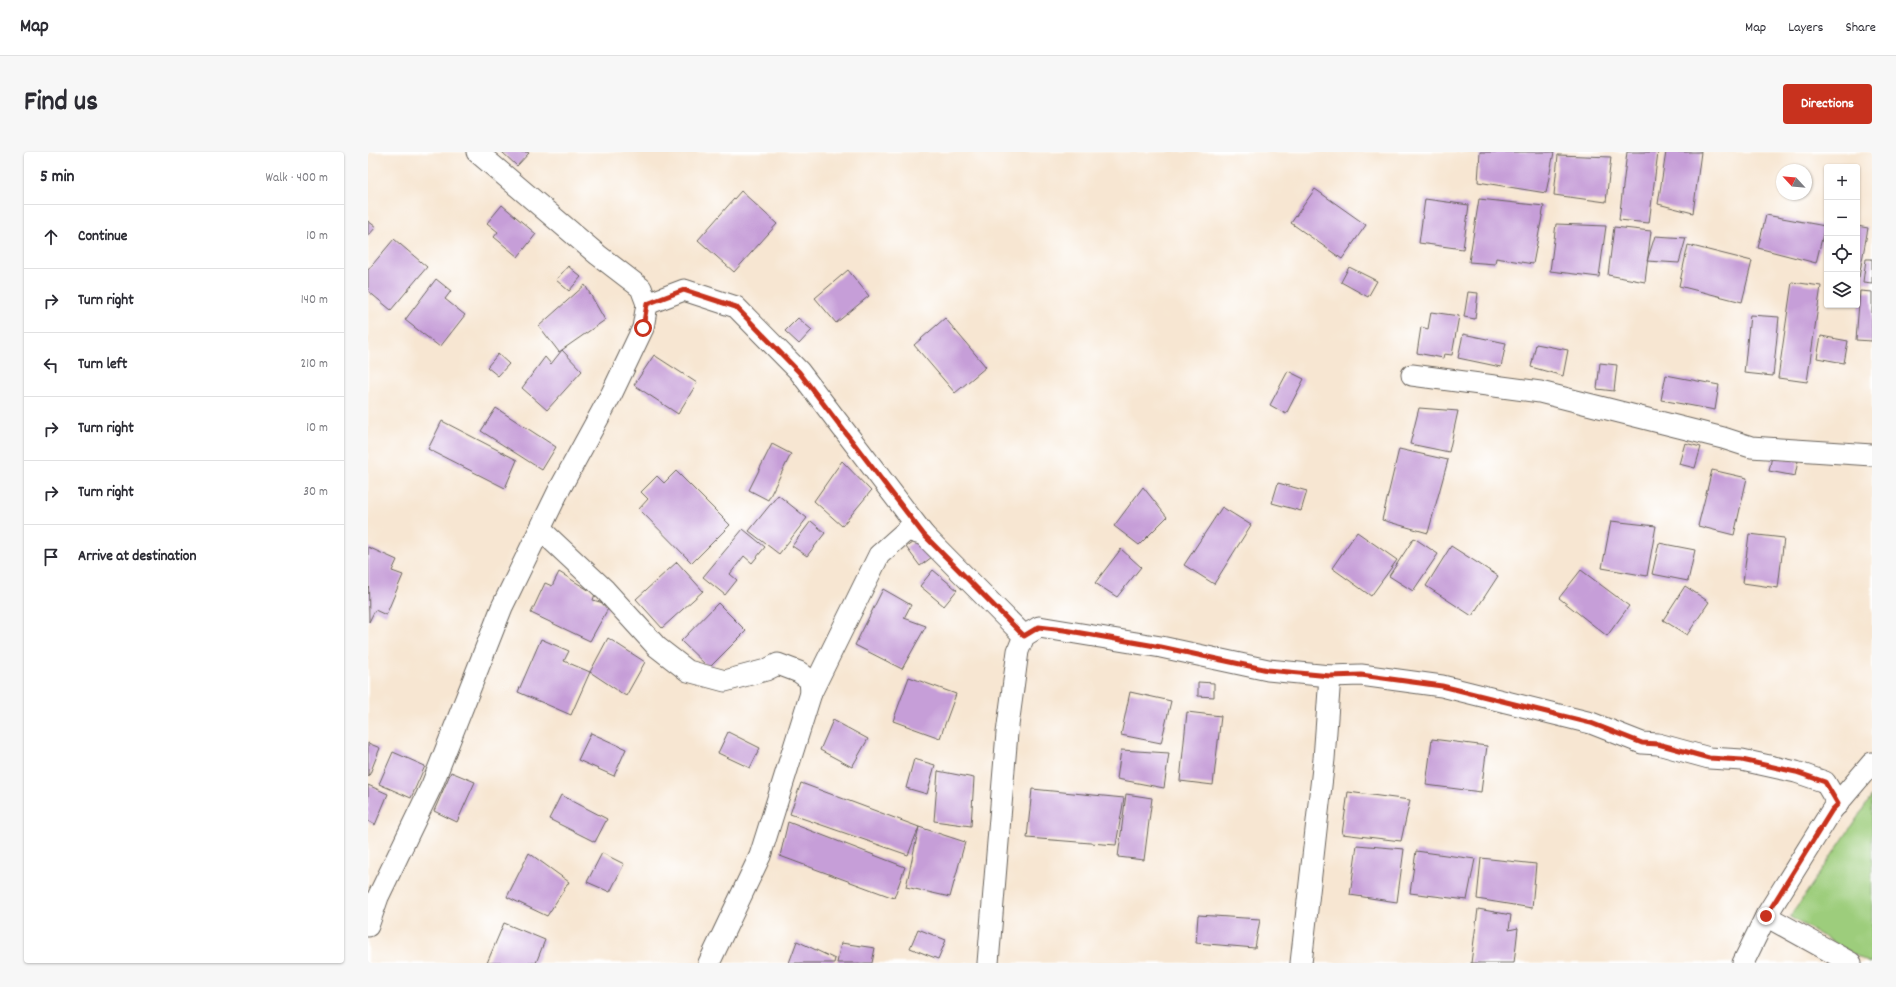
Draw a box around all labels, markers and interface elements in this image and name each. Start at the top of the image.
text: Map [20,14,49,41]
text: Map [1745,18,1766,38]
text: Layers [1788,18,1823,38]
text: Share [1845,18,1876,38]
text: Find us [24,84,98,124]
button: Directions [1783,84,1872,124]
north arrow [1776,164,1812,200]
map controls [1824,164,1860,308]
button: + [1824,164,1860,200]
text: 5 min [40,166,74,190]
text: Walk · 400 m [266,169,328,188]
button: − [1824,200,1860,236]
icon: ahead [40,226,62,248]
text: Continue [78,226,127,248]
text: 10 m [306,227,328,246]
button: locate [1824,236,1860,272]
button: layers [1824,272,1860,308]
icon: right [40,290,62,312]
text: Turn right [78,290,134,312]
text: 140 m [301,291,328,310]
route start [634,319,652,337]
icon: left [40,354,62,376]
text: Turn left [78,354,127,376]
text: 210 m [300,355,328,374]
icon: right [40,418,62,440]
text: Turn right [78,418,134,440]
text: 10 m [306,419,328,438]
icon: right [40,482,62,504]
text: Turn right [78,482,134,504]
text: 30 m [303,483,328,502]
icon: arrive [40,546,62,568]
text: Arrive at destination [78,546,196,568]
route end [1757,907,1775,925]

